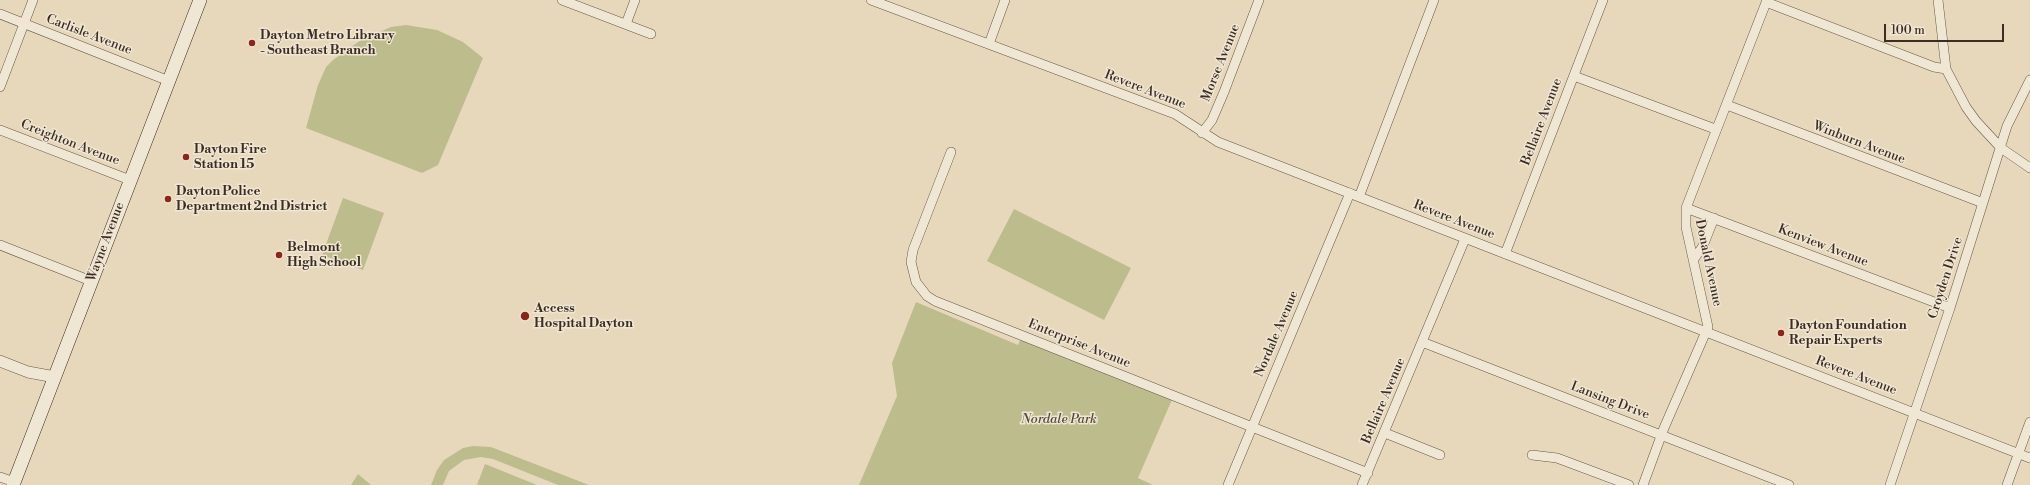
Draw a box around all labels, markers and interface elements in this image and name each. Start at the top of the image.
street label: Carlisle Avenue [44,11,134,59]
scale bar [1886,16,2006,42]
street label: Morse Avenue [1198,22,1244,104]
text: 100 m [1891,23,1925,38]
place label: Dayton Metro Library - Southeast Branch [260,28,394,59]
marker: Dayton Metro Library - Southeast Branch [247,38,257,48]
street label: Revere Avenue [1102,67,1188,113]
street label: Bellaire Avenue [1518,76,1566,168]
street label: Creighton Avenue [18,117,122,169]
street label: Winburn Avenue [1811,118,1907,168]
place label: Dayton Fire Station 15 [194,142,267,173]
marker: Dayton Fire Station 15 [181,152,191,162]
place label: Dayton Police Department 2nd District [176,184,327,215]
marker: Dayton Police Department 2nd District [163,194,173,204]
street label: Revere Avenue [1411,197,1497,243]
street label: Wayne Avenue [84,200,128,284]
street label: Donald Avenue [1691,218,1725,308]
street label: Kenview Avenue [1776,222,1870,270]
street label: Croyden Drive [1925,235,1967,321]
place label: Belmont High School [287,240,361,271]
marker: Belmont High School [274,250,284,260]
street label: Nordale Avenue [1252,289,1302,379]
place label: Access Hospital Dayton [534,301,633,332]
marker: Access Hospital Dayton [519,310,531,322]
street label: Enterprise Avenue [1025,316,1133,372]
place label: Dayton Foundation Repair Experts [1789,318,1907,349]
marker: Dayton Foundation Repair Experts [1776,328,1786,338]
street label: Revere Avenue [1813,353,1899,399]
street label: Bellaire Avenue [1359,356,1409,446]
street label: Lansing Drive [1568,379,1652,423]
park label: Nordale Park [1021,412,1097,428]

